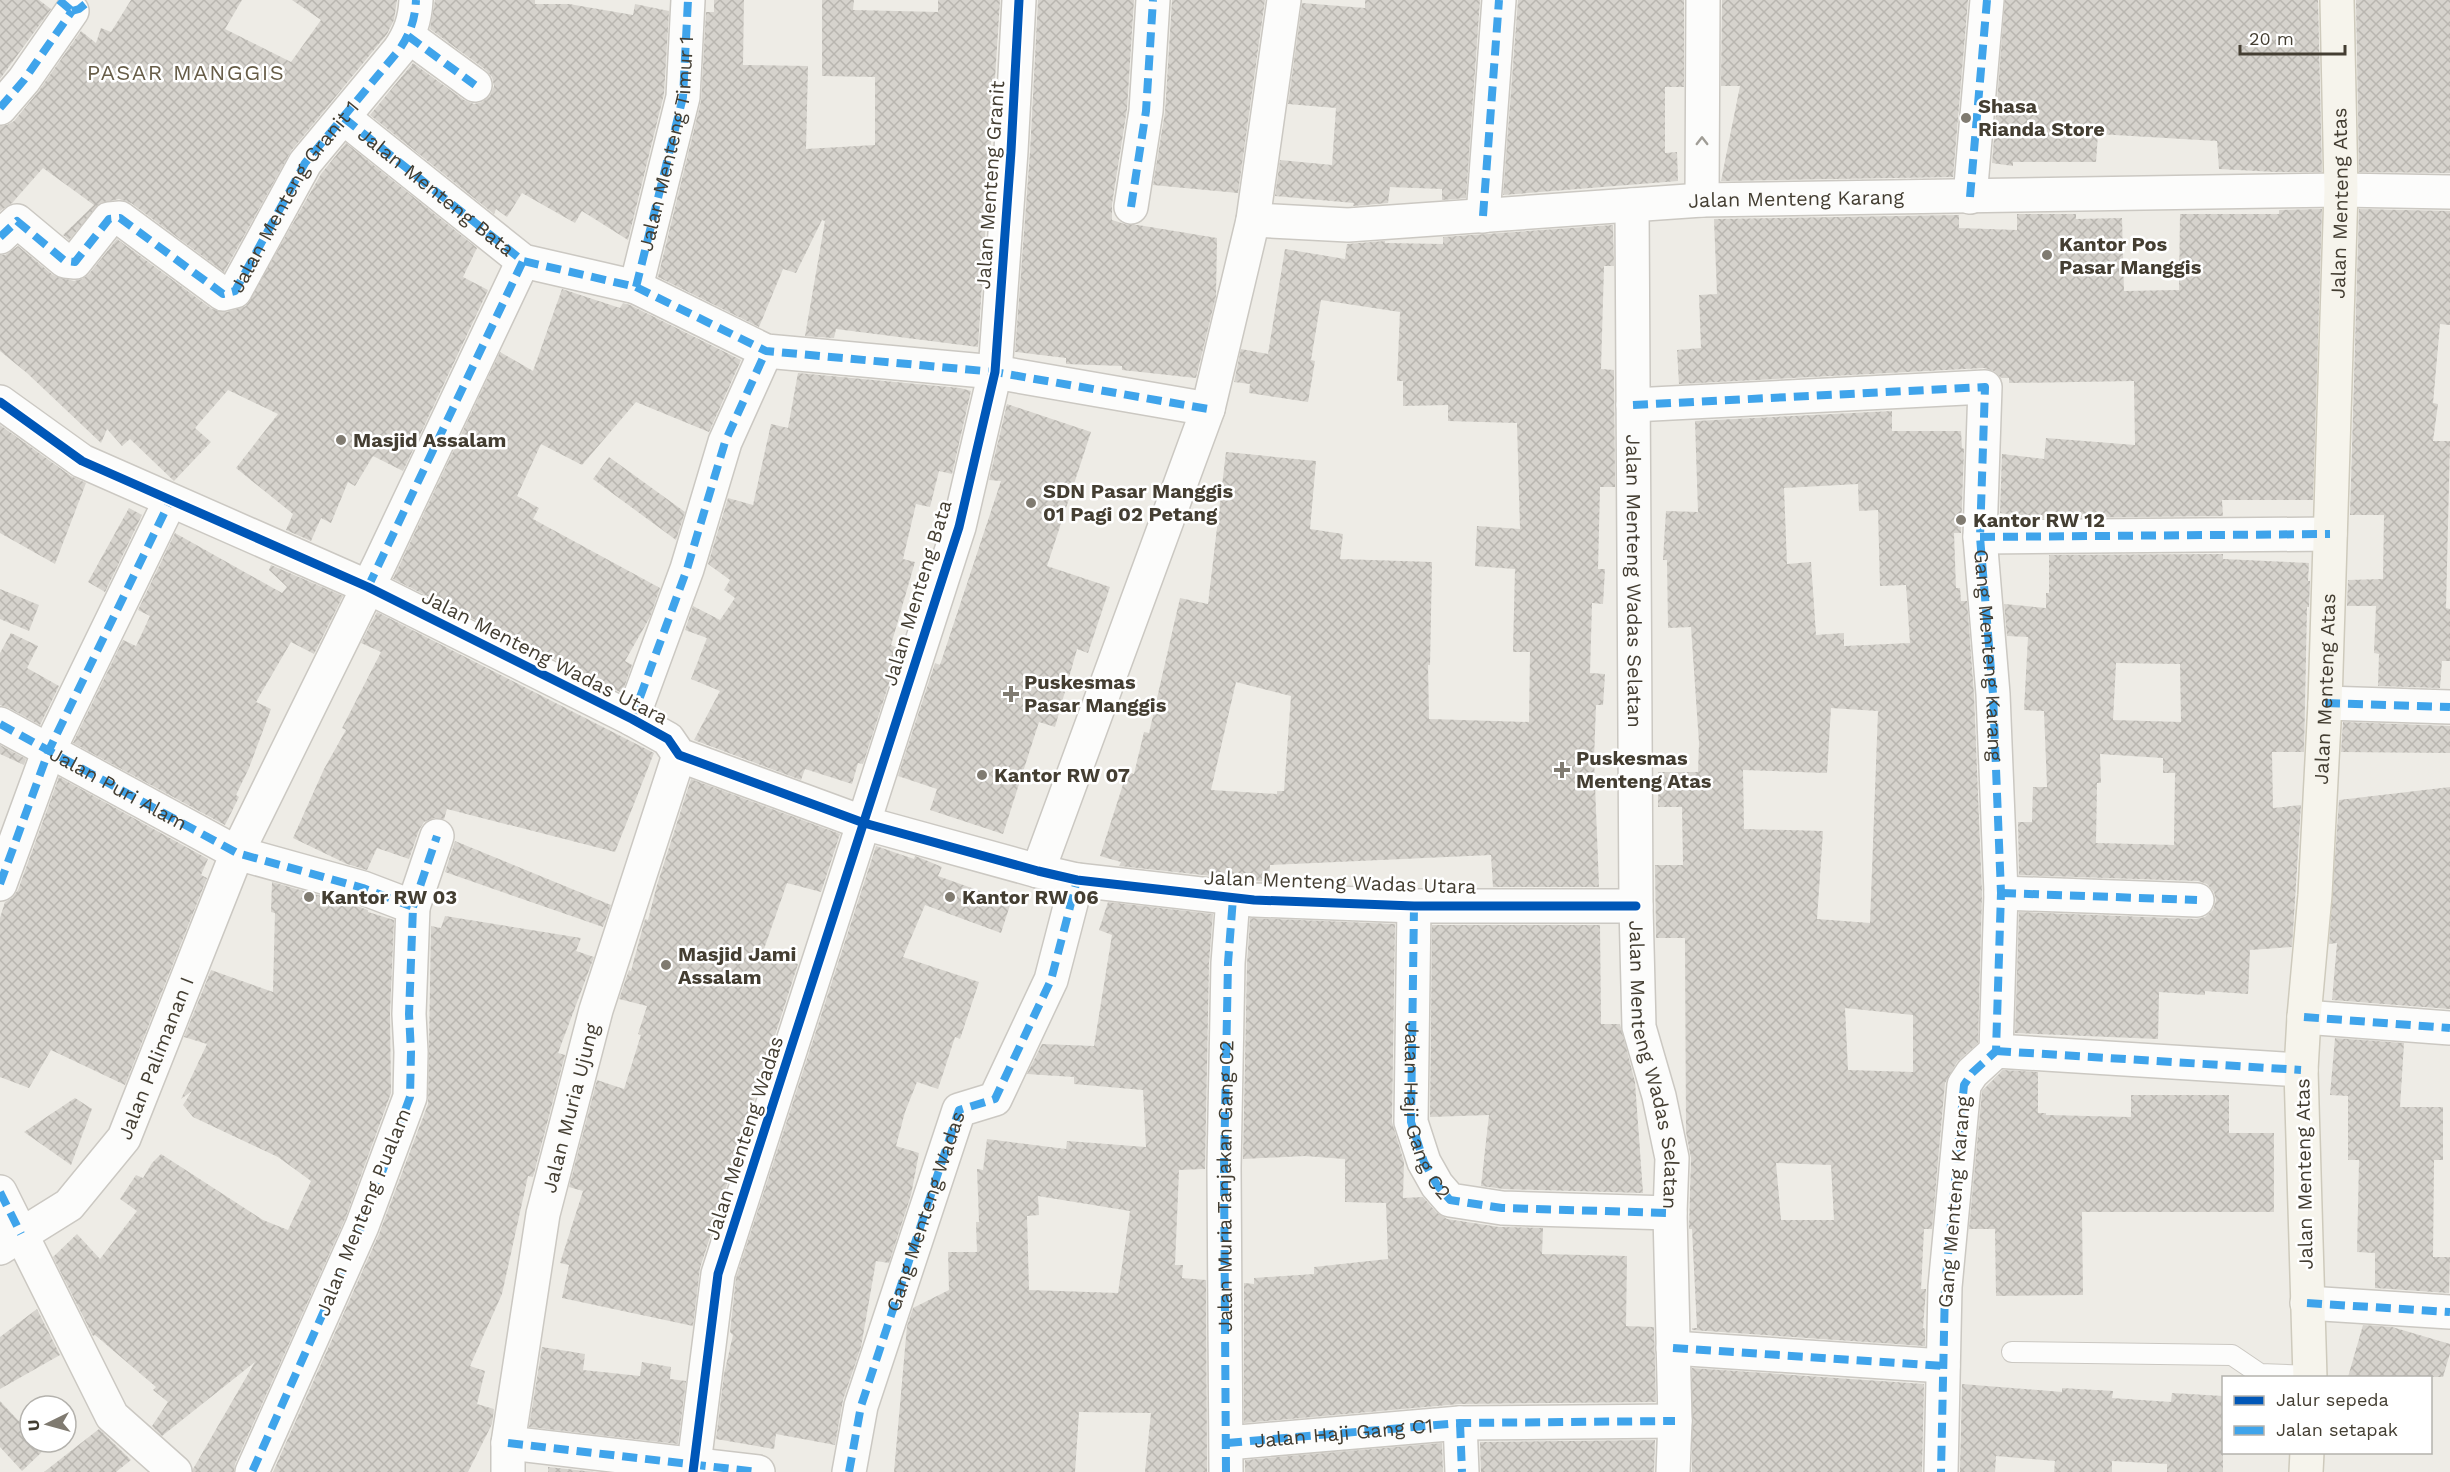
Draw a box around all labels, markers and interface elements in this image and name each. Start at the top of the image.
scale bar [2240,18,2345,56]
text: 20 m [2249,28,2294,49]
street label: Jalan Menteng Timur 1 [633,36,698,254]
district label: PASAR MANGGIS [87,60,285,85]
street label: Jalan Menteng Granit [971,79,1009,290]
place label: Shasa Rianda Store [1978,94,2105,141]
street label: Jalan Menteng Granit 1 [225,96,364,297]
street label: Jalan Menteng Atas [2326,107,2353,299]
marker: Shasa Rianda Store [1959,111,1973,125]
street label: Jalan Menteng Bata [353,122,519,261]
one-way arrow [1696,137,1708,146]
street label: Jalan Menteng Karang [1687,185,1904,213]
place label: Kantor Pos Pasar Manggis [2059,232,2202,279]
marker: Kantor Pos Pasar Manggis [2040,248,2054,262]
place label: Masjid Assalam [353,428,506,452]
marker: Masjid Assalam [334,433,348,447]
street label: Jalan Menteng Wadas Selatan [1621,434,1647,728]
place label: SDN Pasar Manggis 01 Pagi 02 Petang [1043,479,1233,526]
marker: SDN Pasar Manggis 01 Pagi 02 Petang [1024,496,1038,510]
street label: Jalan Menteng Bata [877,497,957,689]
place label: Kantor RW 12 [1973,508,2105,532]
marker: Kantor RW 12 [1954,513,1968,527]
street label: Gang Menteng Karang [1969,548,2008,762]
street label: Jalan Menteng Wadas Utara [418,584,672,730]
street label: Jalan Menteng Atas [2309,593,2340,785]
place label: Puskesmas Pasar Manggis [1024,670,1167,717]
marker: Puskesmas Pasar Manggis [1002,685,1020,703]
street label: Jalan Puri Alam [46,741,191,836]
place label: Puskesmas Menteng Atas [1576,746,1712,793]
marker: Puskesmas Menteng Atas [1553,761,1571,779]
place label: Kantor RW 07 [994,763,1130,787]
marker: Kantor RW 07 [975,768,989,782]
street label: Jalan Menteng Wadas Utara [1203,865,1477,899]
place label: Kantor RW 03 [321,885,457,909]
place label: Kantor RW 06 [962,885,1099,909]
marker: Kantor RW 03 [302,890,316,904]
marker: Kantor RW 06 [943,890,957,904]
street label: Jalan Menteng Wadas Selatan [1624,920,1684,1210]
place label: Masjid Jami Assalam [678,942,796,989]
marker: Masjid Jami Assalam [659,958,673,972]
street label: Jalan Palimanan I [113,973,199,1143]
street label: Jalan Muria Ujung [537,1021,604,1195]
street label: Jalan Haji Gang C2 [1399,1022,1456,1204]
street label: Jalan Menteng Wadas [700,1033,788,1243]
street label: Jalan Muria Tanjakan Gang C2 [1212,1040,1238,1332]
street label: Jalan Menteng Atas [2290,1078,2318,1270]
street label: Gang Menteng Karang [1933,1095,1975,1309]
street label: Jalan Menteng Pualam [310,1105,416,1319]
street label: Gang Menteng Wadas [881,1108,970,1315]
legend [2222,1376,2432,1454]
text: Jalur sepeda [2276,1389,2389,1410]
north arrow [18,1394,78,1454]
street label: Jalan Haji Gang C1 [1253,1413,1434,1453]
text: U [24,1419,44,1432]
text: Jalan setapak [2276,1419,2398,1440]

